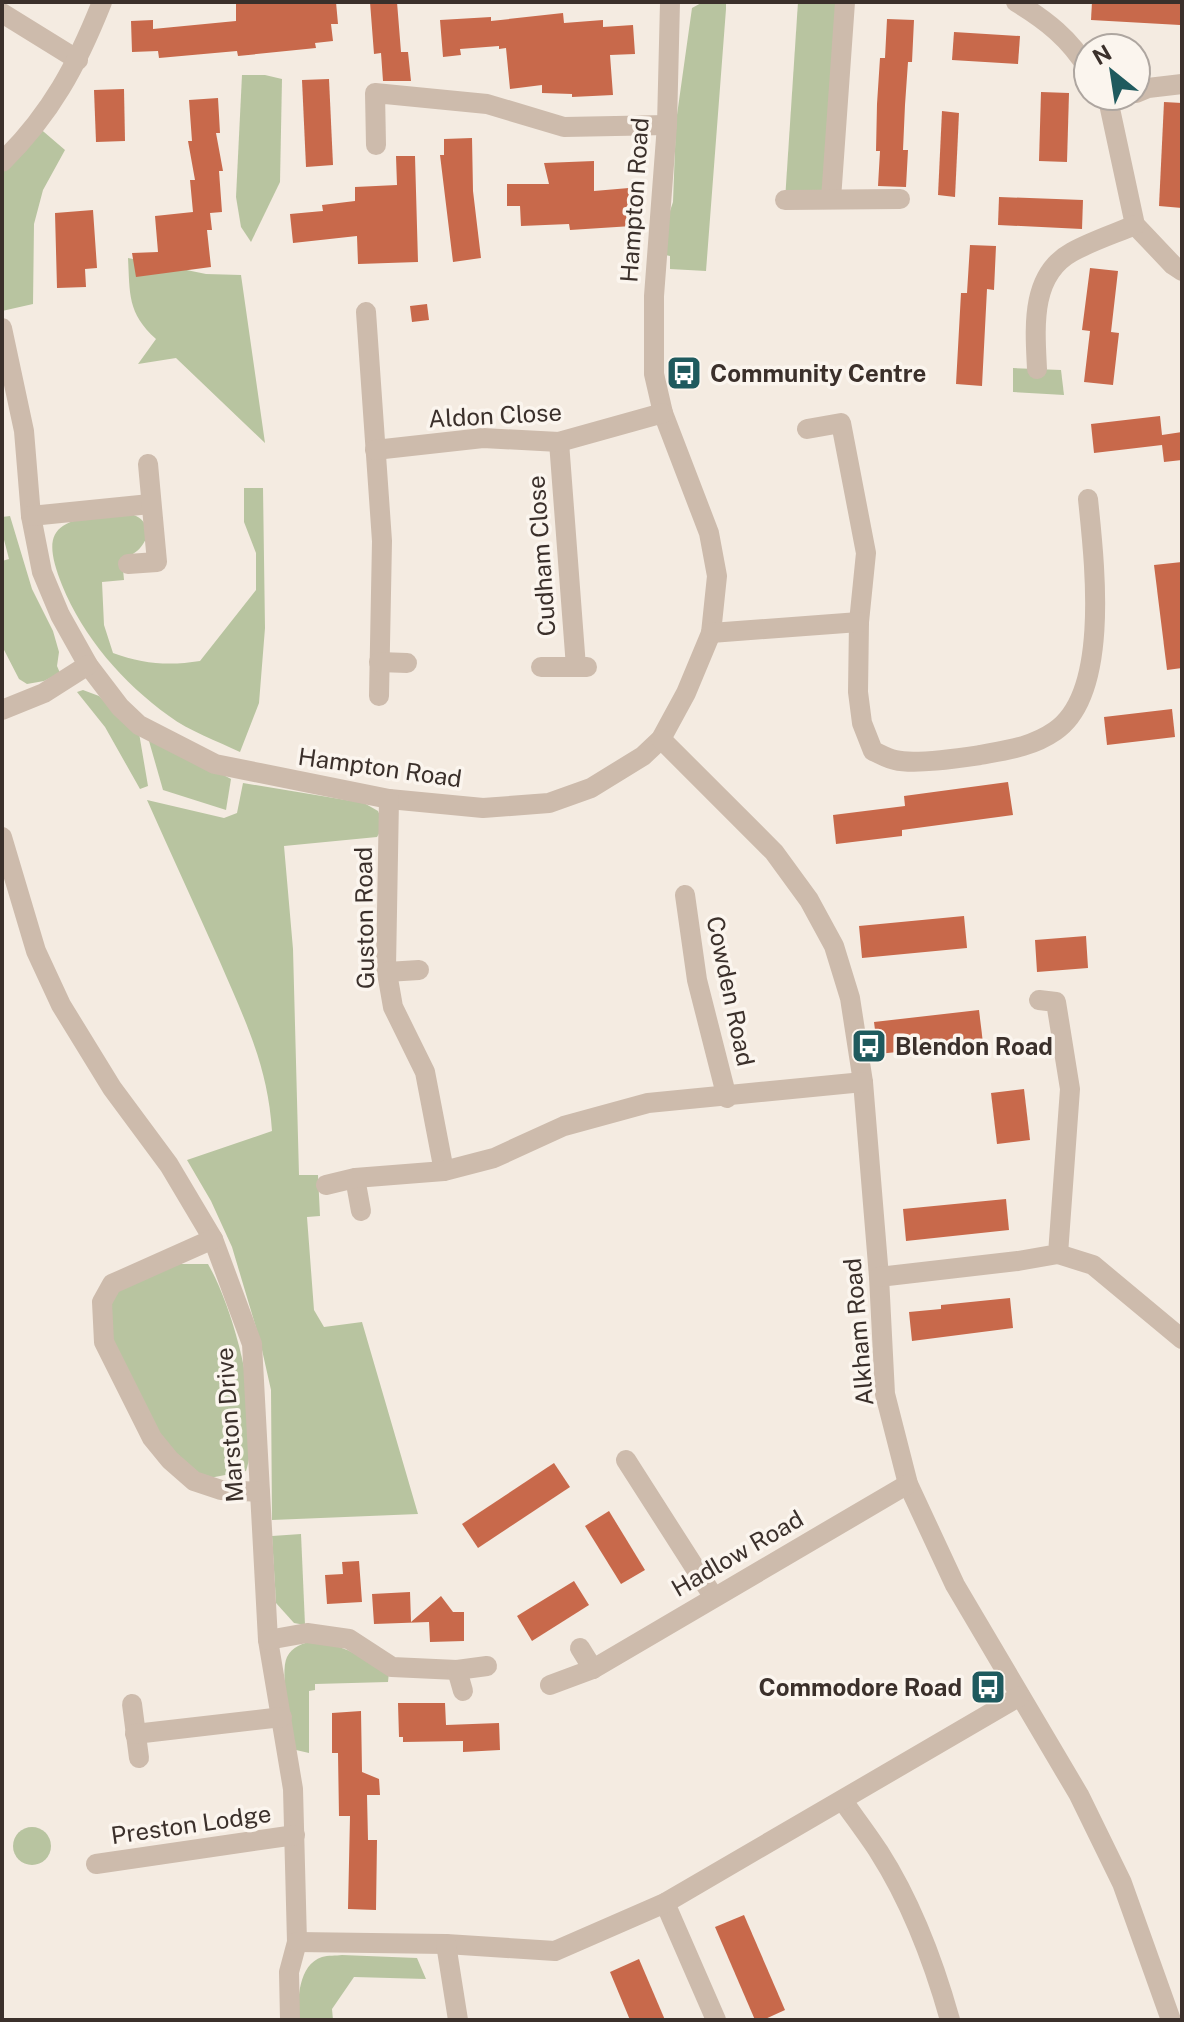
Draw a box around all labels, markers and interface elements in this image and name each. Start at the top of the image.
north arrow [1072,32,1152,112]
text: N [1088,39,1116,70]
street label: Hampton Road [614,117,654,283]
bus stop icon: Community Centre [665,354,703,392]
place label: Community Centre [710,359,926,387]
street label: Aldon Close [428,398,562,432]
street label: Cudham Close [521,475,561,637]
street label: Hampton Road [296,742,464,792]
street label: Guston Road [349,847,379,989]
street label: Cowden Road [701,913,761,1069]
bus stop icon: Blendon Road [850,1027,888,1065]
place label: Blendon Road [895,1032,1053,1060]
street label: Alkham Road [838,1257,878,1407]
street label: Marston Drive [210,1347,248,1503]
street label: Hadlow Road [666,1504,808,1602]
bus stop icon: Commodore Road [969,1668,1007,1706]
place label: Commodore Road [758,1673,962,1701]
street label: Preston Lodge [109,1799,273,1849]

